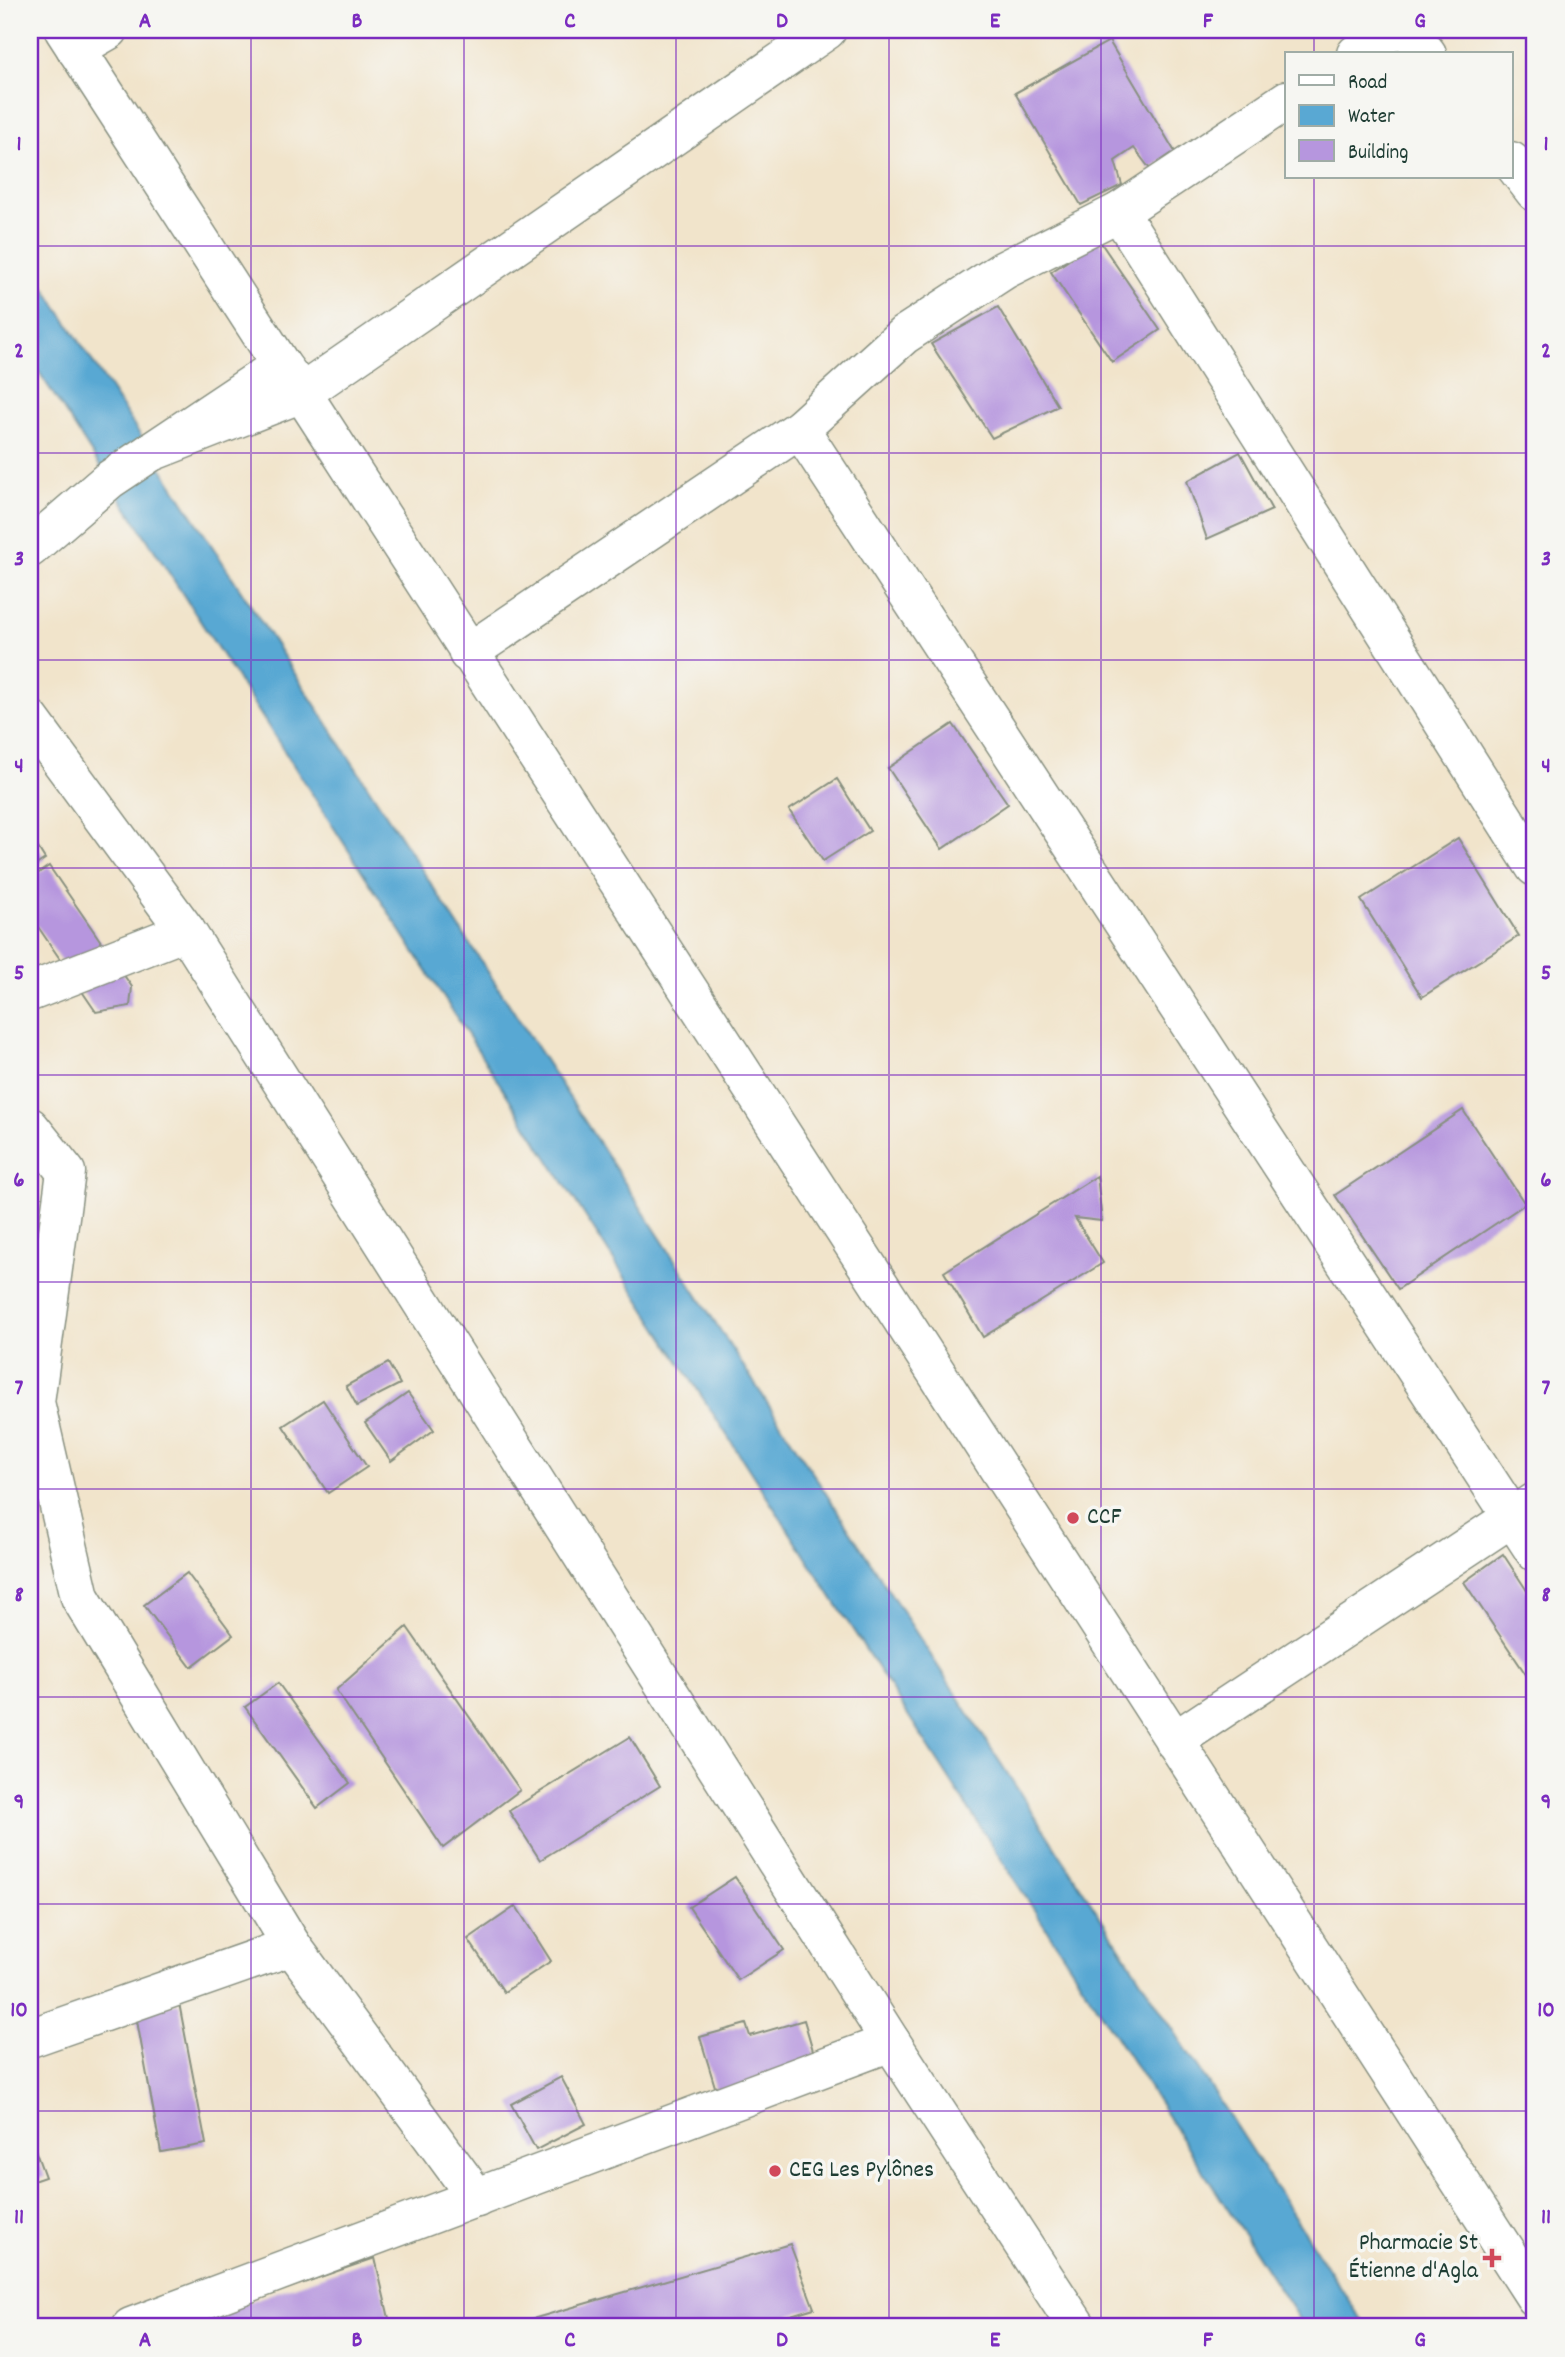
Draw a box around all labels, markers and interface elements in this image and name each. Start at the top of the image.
text: A [139,6,151,39]
text: B [352,6,363,39]
text: C [564,6,576,39]
text: D [776,6,788,39]
text: E [990,6,1001,39]
text: F [1203,6,1214,39]
text: G [1414,6,1426,39]
legend [1285,52,1512,178]
text: Road [1348,69,1387,99]
text: Water [1348,103,1395,133]
text: 1 [16,129,22,162]
text: 1 [1543,129,1549,162]
text: Building [1348,139,1408,169]
text: 2 [14,336,24,369]
text: 2 [1541,336,1551,369]
text: 3 [14,544,24,577]
text: 3 [1541,544,1551,577]
text: 4 [14,751,24,784]
text: 4 [1541,751,1551,784]
text: 5 [14,958,24,991]
text: 5 [1541,958,1551,991]
text: 6 [13,1165,25,1198]
text: 6 [1540,1165,1552,1198]
text: 7 [15,1373,24,1406]
text: 7 [1542,1373,1551,1406]
place label: CCF [1087,1501,1122,1535]
marker: CCF [1065,1510,1081,1526]
text: 8 [14,1580,24,1613]
text: 8 [1541,1580,1551,1613]
text: 9 [14,1787,24,1820]
text: 9 [1541,1787,1551,1820]
text: 10 [10,1995,28,2028]
text: 10 [1537,1995,1555,2028]
place label: CEG Les Pylônes [789,2154,934,2188]
marker: CEG Les Pylônes [767,2163,783,2179]
text: 11 [14,2202,24,2235]
text: 11 [1541,2202,1551,2235]
place label: Pharmacie St Étienne d'Agla [1348,2227,1479,2289]
marker: Pharmacie St Étienne d'Agla [1484,2250,1500,2266]
text: A [139,2325,151,2357]
text: B [352,2325,363,2357]
text: C [564,2325,576,2357]
text: D [776,2325,788,2357]
text: E [990,2325,1001,2357]
text: F [1203,2325,1214,2357]
text: G [1414,2325,1426,2357]

